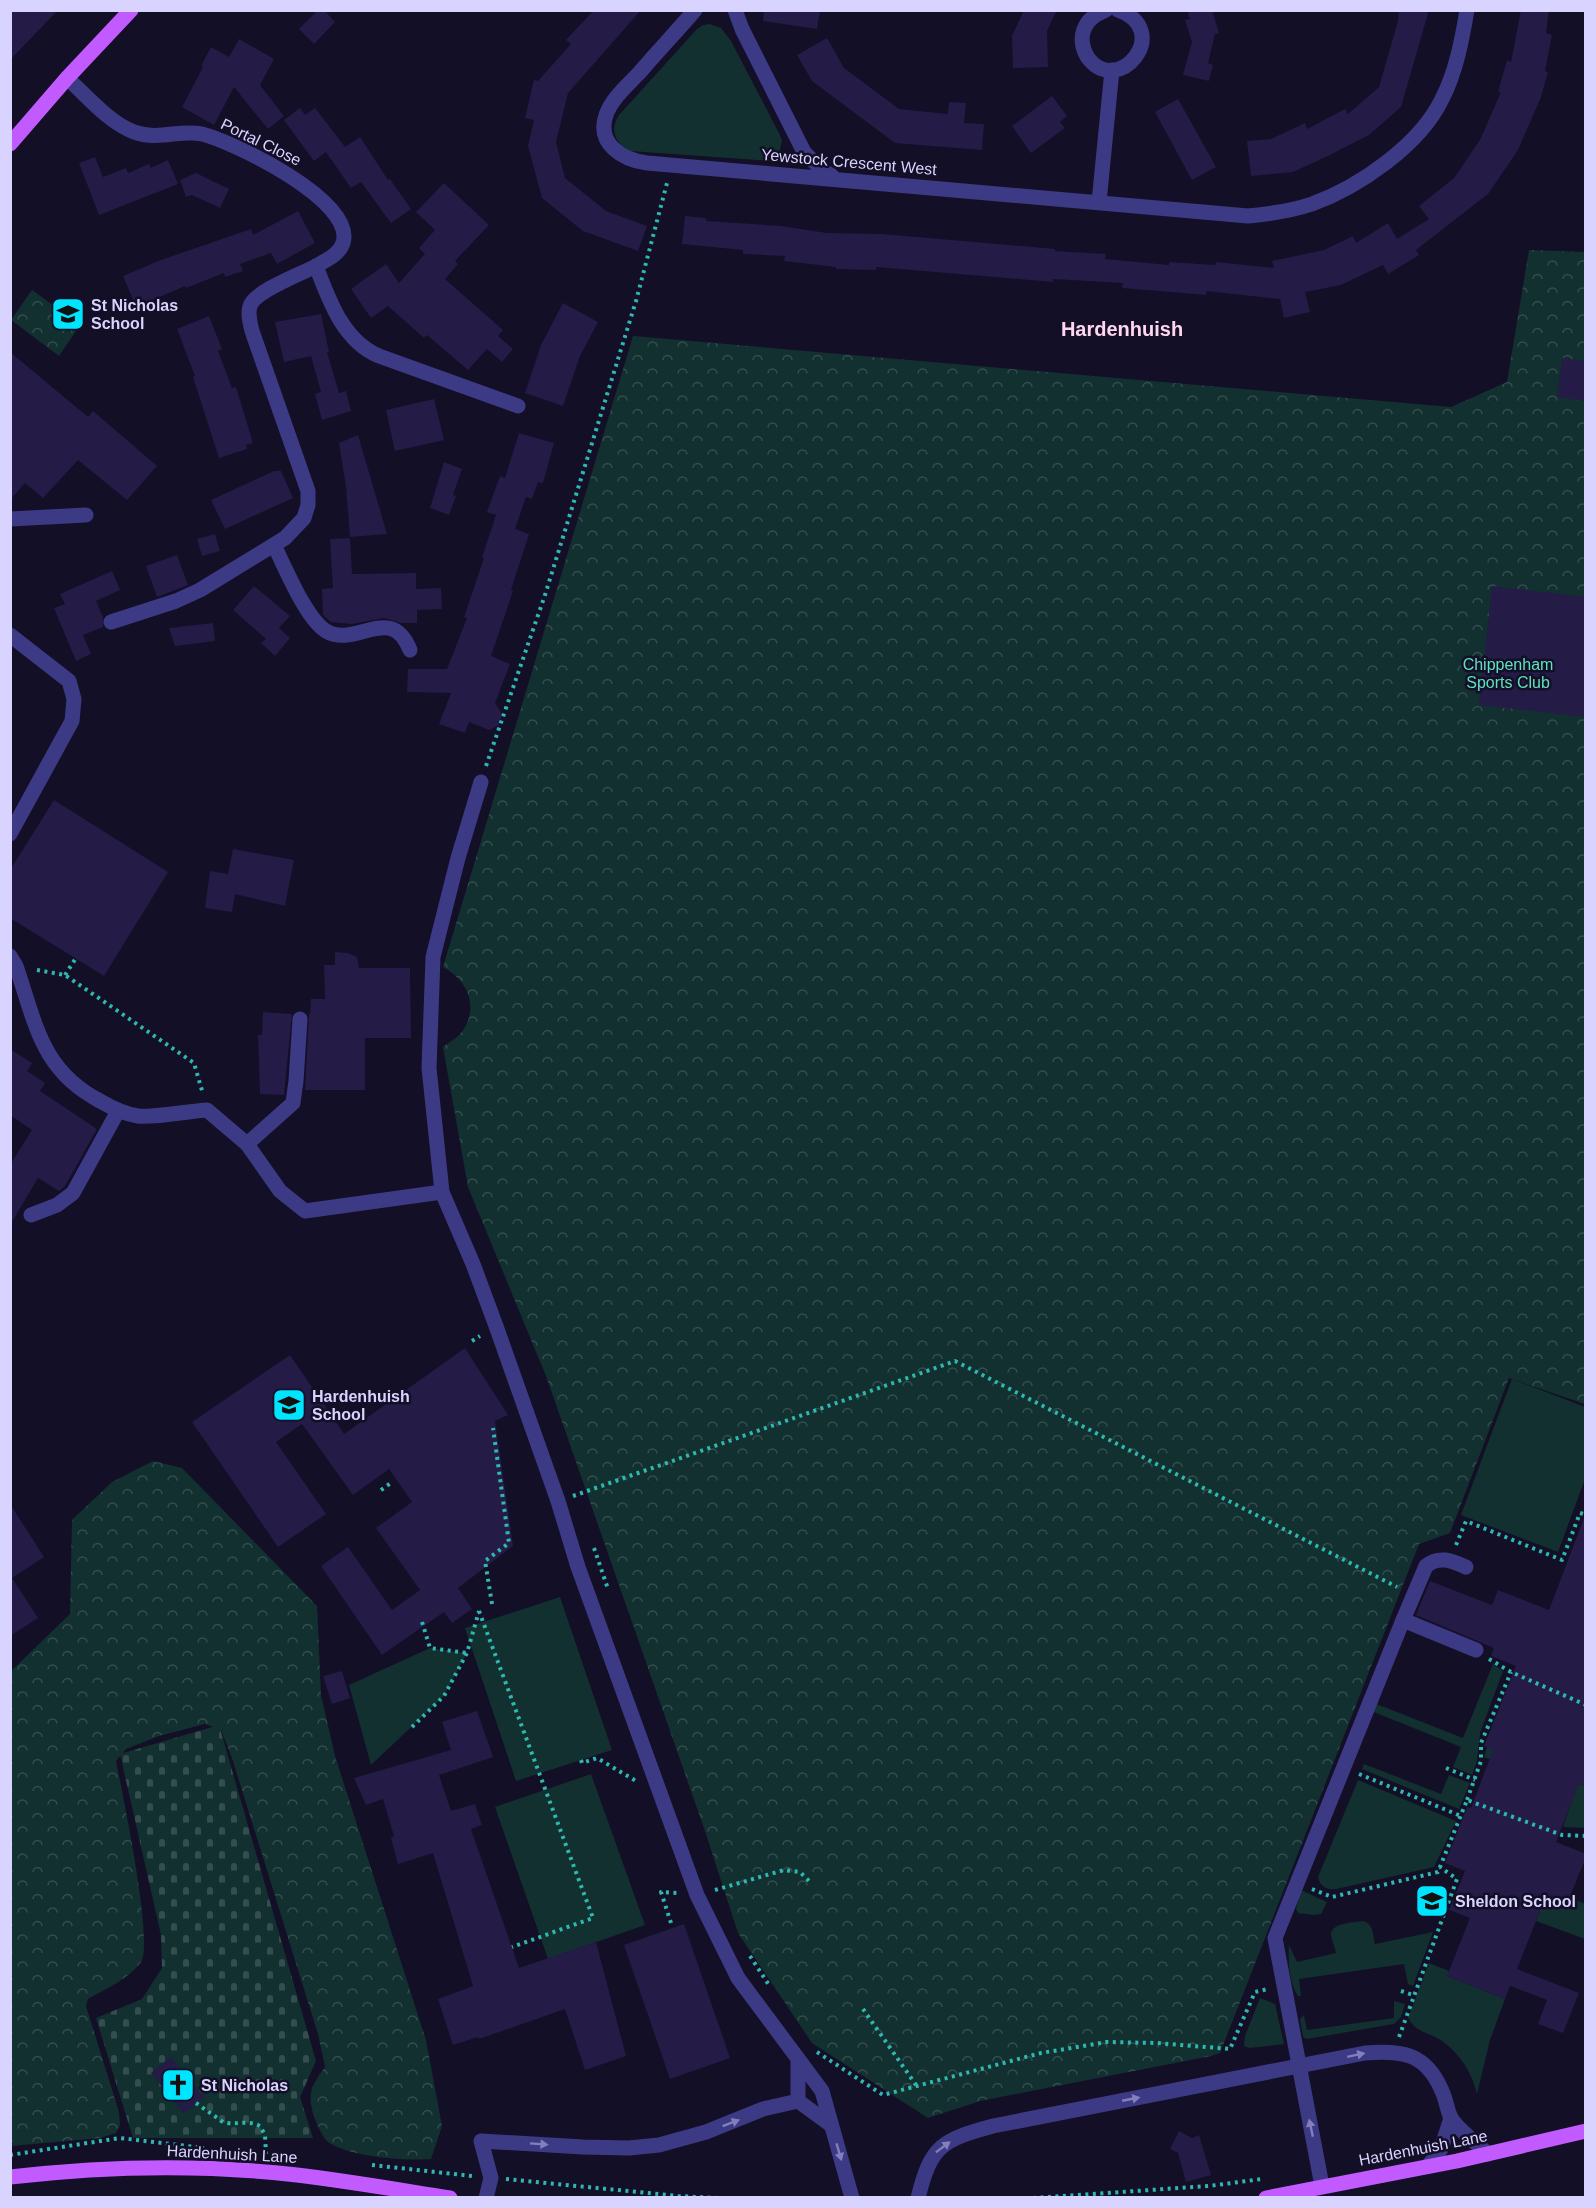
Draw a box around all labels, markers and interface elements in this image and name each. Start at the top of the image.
street label: Portal Close [218,115,304,169]
street label: Yewstock Crescent West [761,146,938,178]
school or university icon: St Nicholas School [50,296,86,332]
place label: St Nicholas School [91,297,178,332]
district label: Hardenhuish [1061,318,1183,340]
park label: Chippenham Sports Club [1463,656,1553,691]
school or university icon: Hardenhuish School [271,1387,307,1423]
place label: Hardenhuish School [312,1388,410,1423]
school or university icon: Sheldon School [1414,1883,1450,1919]
place label: Sheldon School [1455,1893,1576,1910]
one-way arrow [1346,2050,1365,2059]
church icon: St Nicholas [160,2067,196,2103]
place label: St Nicholas [201,2077,288,2094]
one-way arrow [1121,2094,1140,2103]
one-way arrow [722,2118,740,2128]
one-way arrow [1306,2119,1315,2138]
street label: Hardenhuish Lane [1357,2127,1489,2169]
one-way arrow [530,2140,549,2149]
one-way arrow [935,2140,951,2153]
street label: Hardenhuish Lane [166,2142,298,2166]
one-way arrow [835,2143,844,2161]

